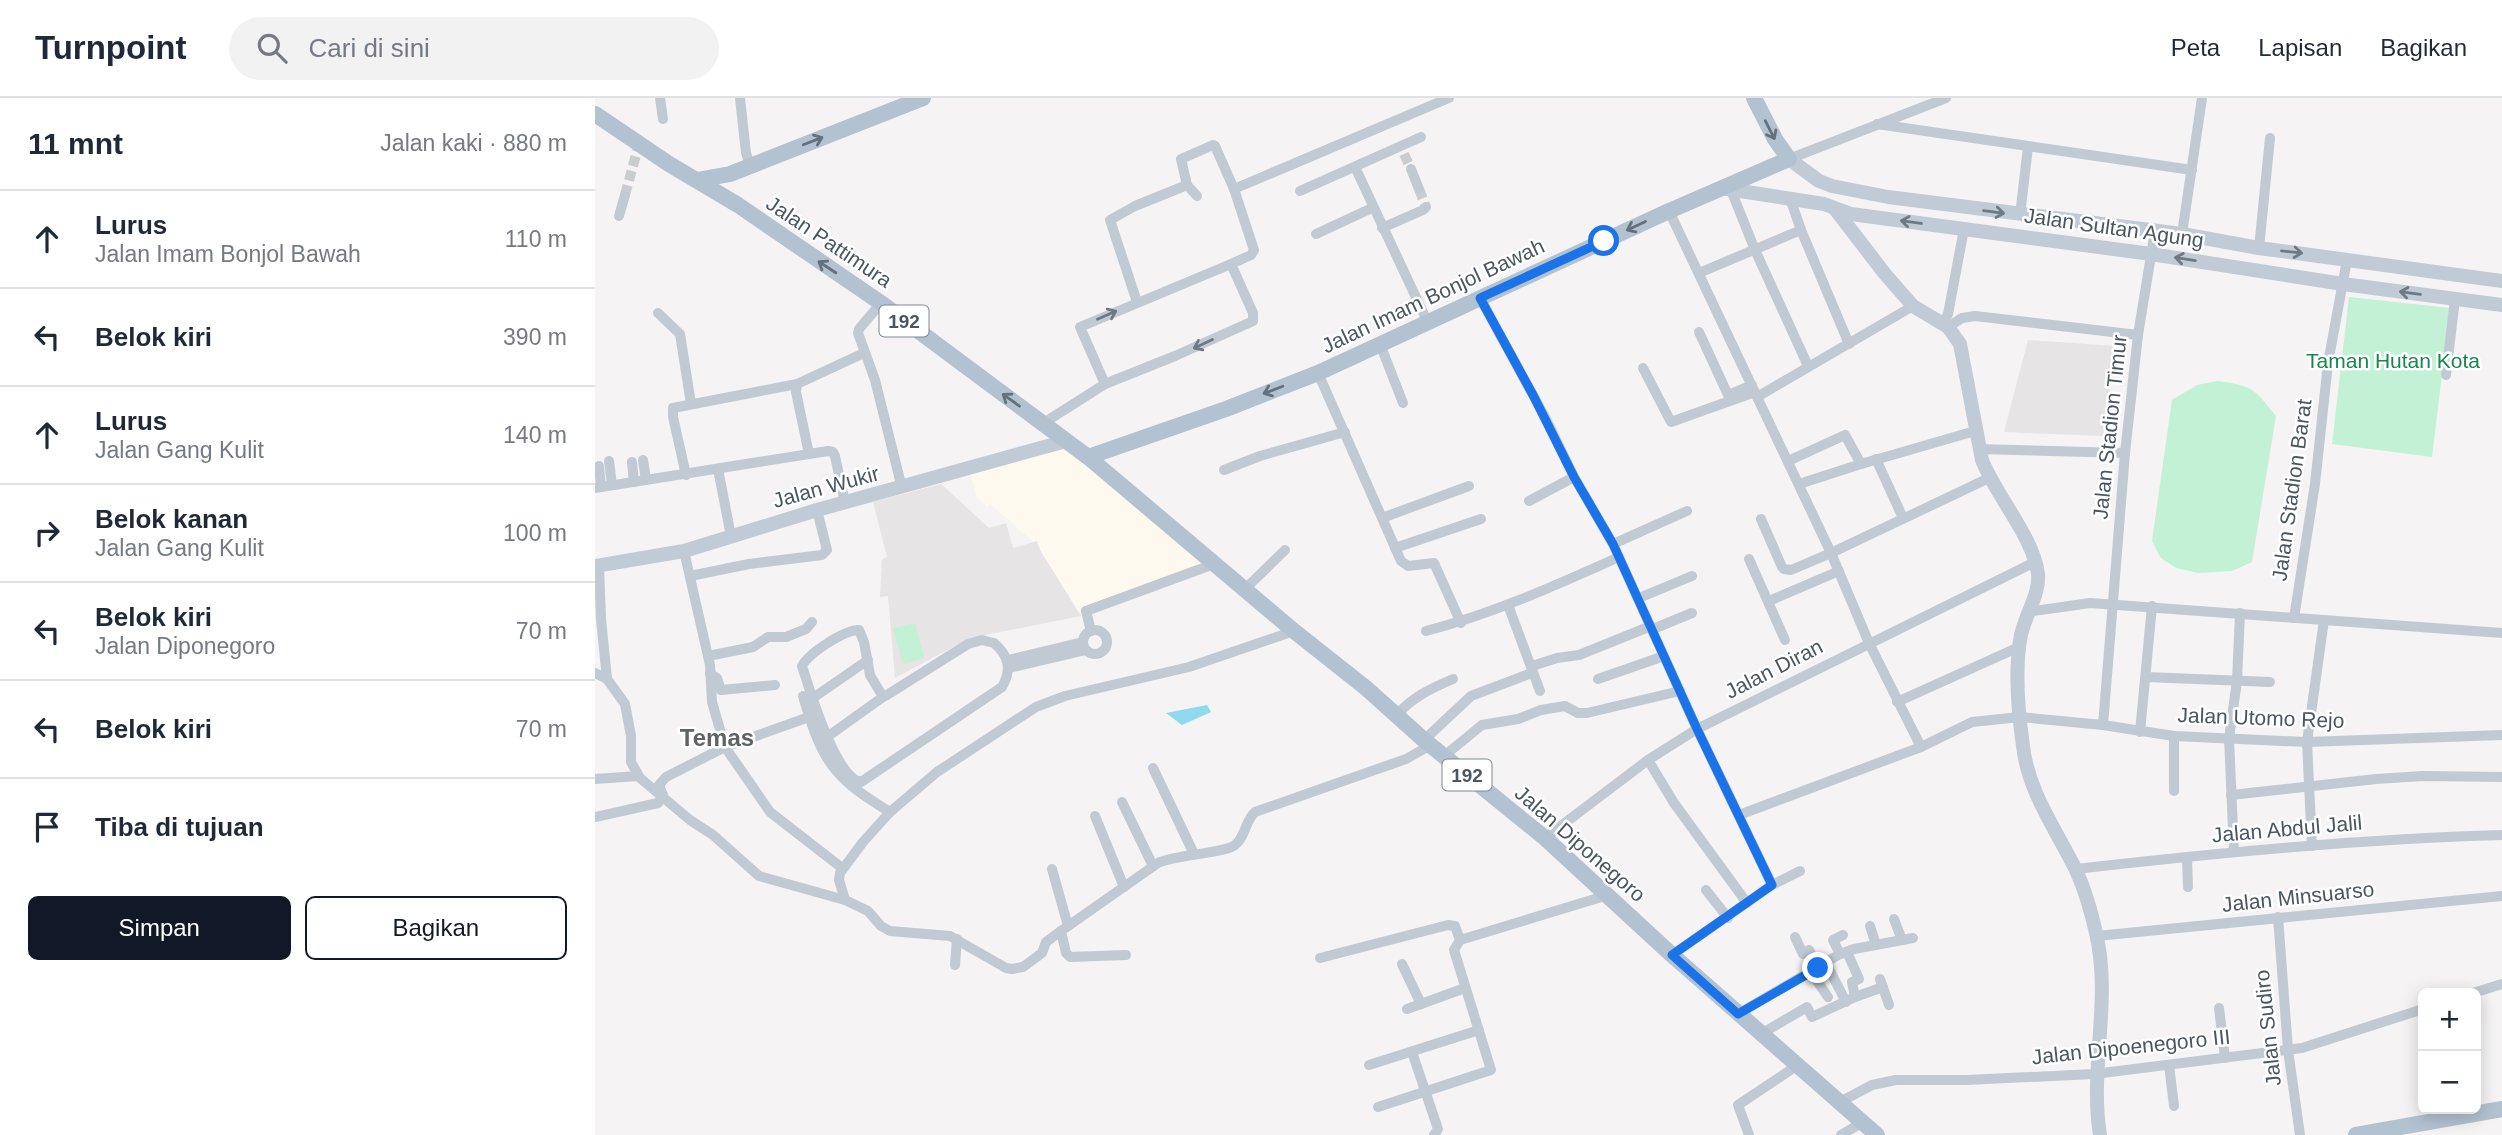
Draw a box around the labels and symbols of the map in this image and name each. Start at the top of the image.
one-way arrow [1764,119,1778,140]
one-way arrow [802,133,824,146]
street label: Jalan Pattimura [762,191,896,292]
street label: Jalan Sultan Agung [2023,204,2205,251]
one-way arrow [1982,206,2005,219]
one-way arrow [1900,215,1923,228]
one-way arrow [1626,220,1647,233]
route start [1588,225,1619,256]
street label: Jalan Imam Bonjol Bawah [1318,234,1548,357]
one-way arrow [2281,245,2303,258]
one-way arrow [2174,252,2197,265]
one-way arrow [818,260,837,275]
one-way arrow [2399,287,2422,300]
road number: 192 [879,306,929,336]
one-way arrow [1096,308,1118,321]
street label: Jalan Stadion Timur [2088,333,2131,520]
one-way arrow [1193,338,1214,351]
park label: Taman Hutan Kota [2306,349,2480,372]
one-way arrow [1262,385,1284,398]
one-way arrow [1002,393,1021,408]
street label: Jalan Stadion Barat [2267,397,2316,582]
street label: Jalan Wukir [770,461,882,512]
street label: Jalan Diran [1721,634,1826,703]
street label: Jalan Utomo Rejo [2177,703,2345,732]
district label: Temas [680,724,754,751]
road number: 192 [1443,760,1491,790]
street label: Jalan Diponegoro [1511,781,1650,906]
street label: Jalan Abdul Jalil [2211,810,2363,847]
street label: Jalan Minsuarso [2221,877,2375,916]
route end [1802,952,1833,983]
street label: Jalan Sudiro [2250,969,2285,1087]
street label: Jalan Dipoenegoro III [2030,1025,2231,1068]

